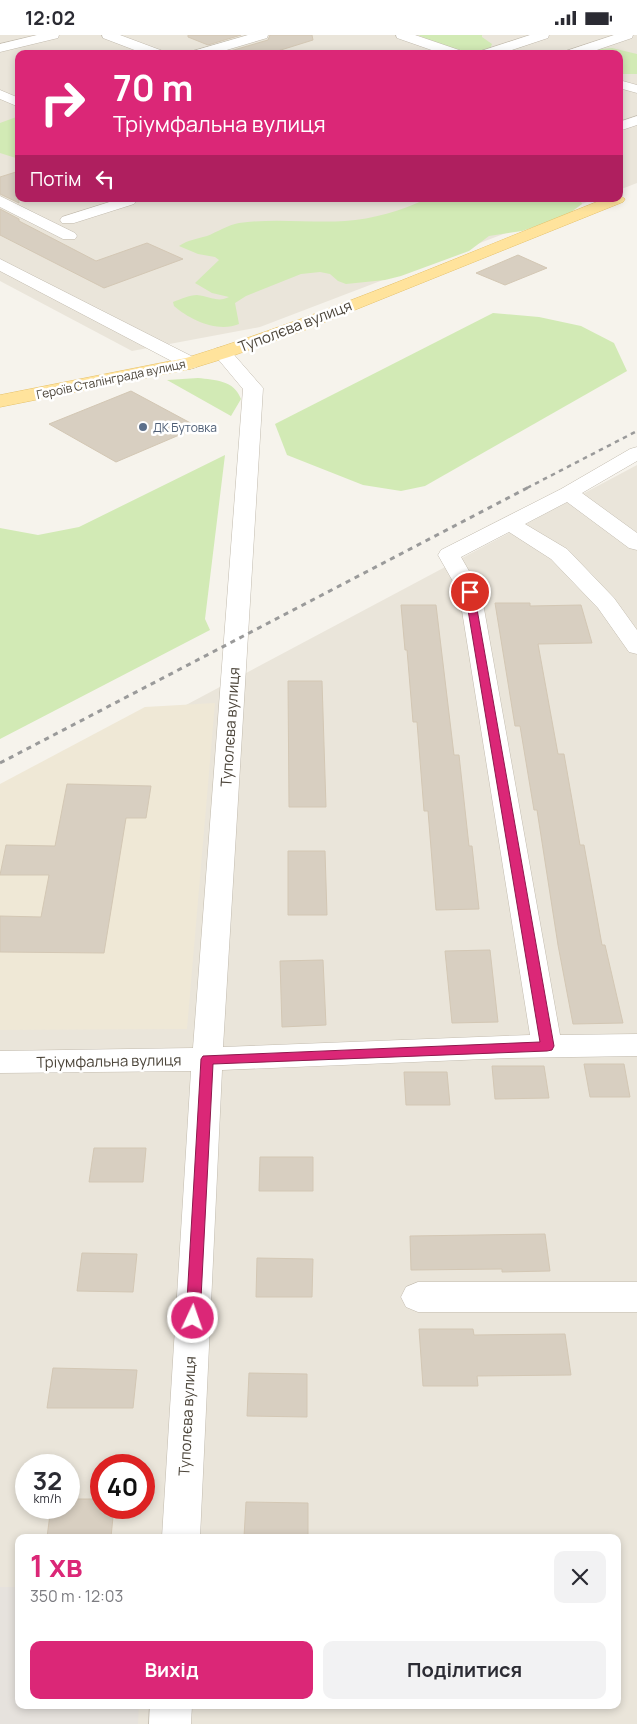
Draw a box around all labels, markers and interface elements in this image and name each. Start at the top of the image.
text: 12:02 [25,5,75,31]
text: 70 m [113,64,193,112]
icon: right [30,70,95,135]
text: Тріумфальна вулиця [113,109,326,139]
icon: left [91,165,119,193]
text: Потім [30,166,81,192]
street label: Туполєва вулиця [235,295,355,357]
street label: Героїв Сталінграда вулиця [35,355,187,403]
place label: ДК Бутовка [153,419,217,436]
marker: ДК Бутовка [137,421,149,433]
pin [449,571,491,613]
icon: arrive [456,578,484,606]
street label: Туполєва вулиця [215,666,245,788]
street label: Тріумфальна вулиця [36,1049,182,1073]
position arrow [166,1291,218,1343]
street label: Туполєва вулиця [173,1356,201,1476]
speed limit sign: 40 [90,1454,155,1519]
text: 32 [33,1463,62,1498]
text: km/h [34,1490,61,1507]
text: 1 хв [30,1545,83,1586]
button: close [554,1551,606,1603]
text: 350 m · 12:03 [30,1585,123,1607]
button: Вихід [30,1641,313,1699]
button: Поділитися [323,1641,606,1699]

